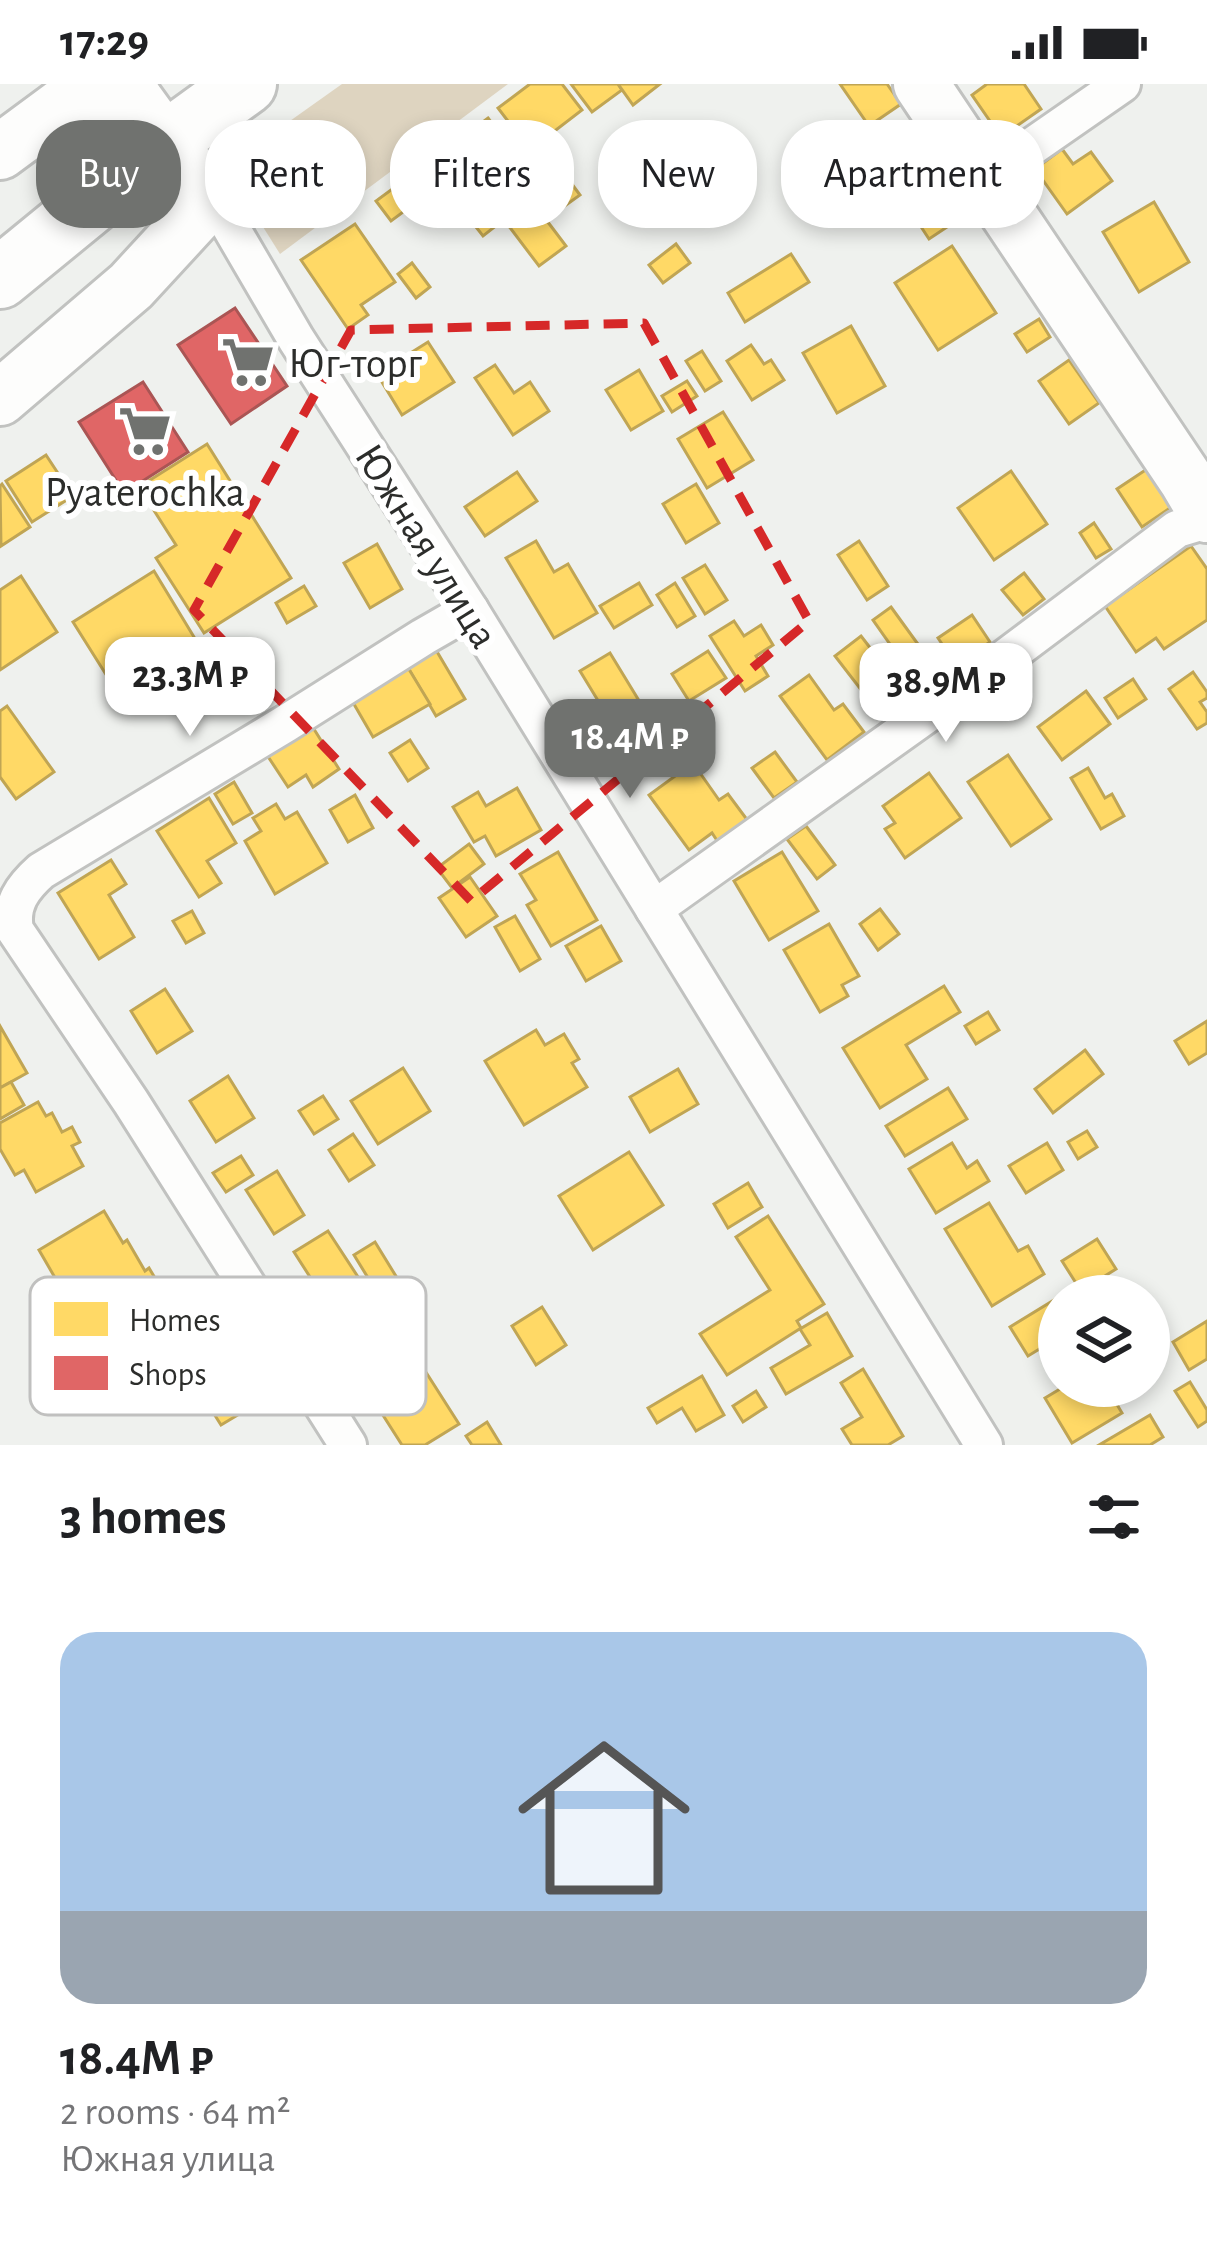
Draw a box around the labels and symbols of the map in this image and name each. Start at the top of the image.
supermarket icon: Юг-торг [219,333,277,391]
place label: Юг-торг [288,343,422,385]
supermarket icon: Pyaterochka [116,402,174,460]
street label: Южная улица [347,437,506,655]
place label: Pyaterochka [45,472,245,514]
pin: 23.3M ₽ [79,637,301,739]
pin: 38.9M ₽ [835,643,1057,745]
pin: 18.4M ₽ [519,699,741,801]
legend [30,1277,426,1415]
text: Homes [129,1305,221,1338]
text: Shops [129,1359,207,1392]

